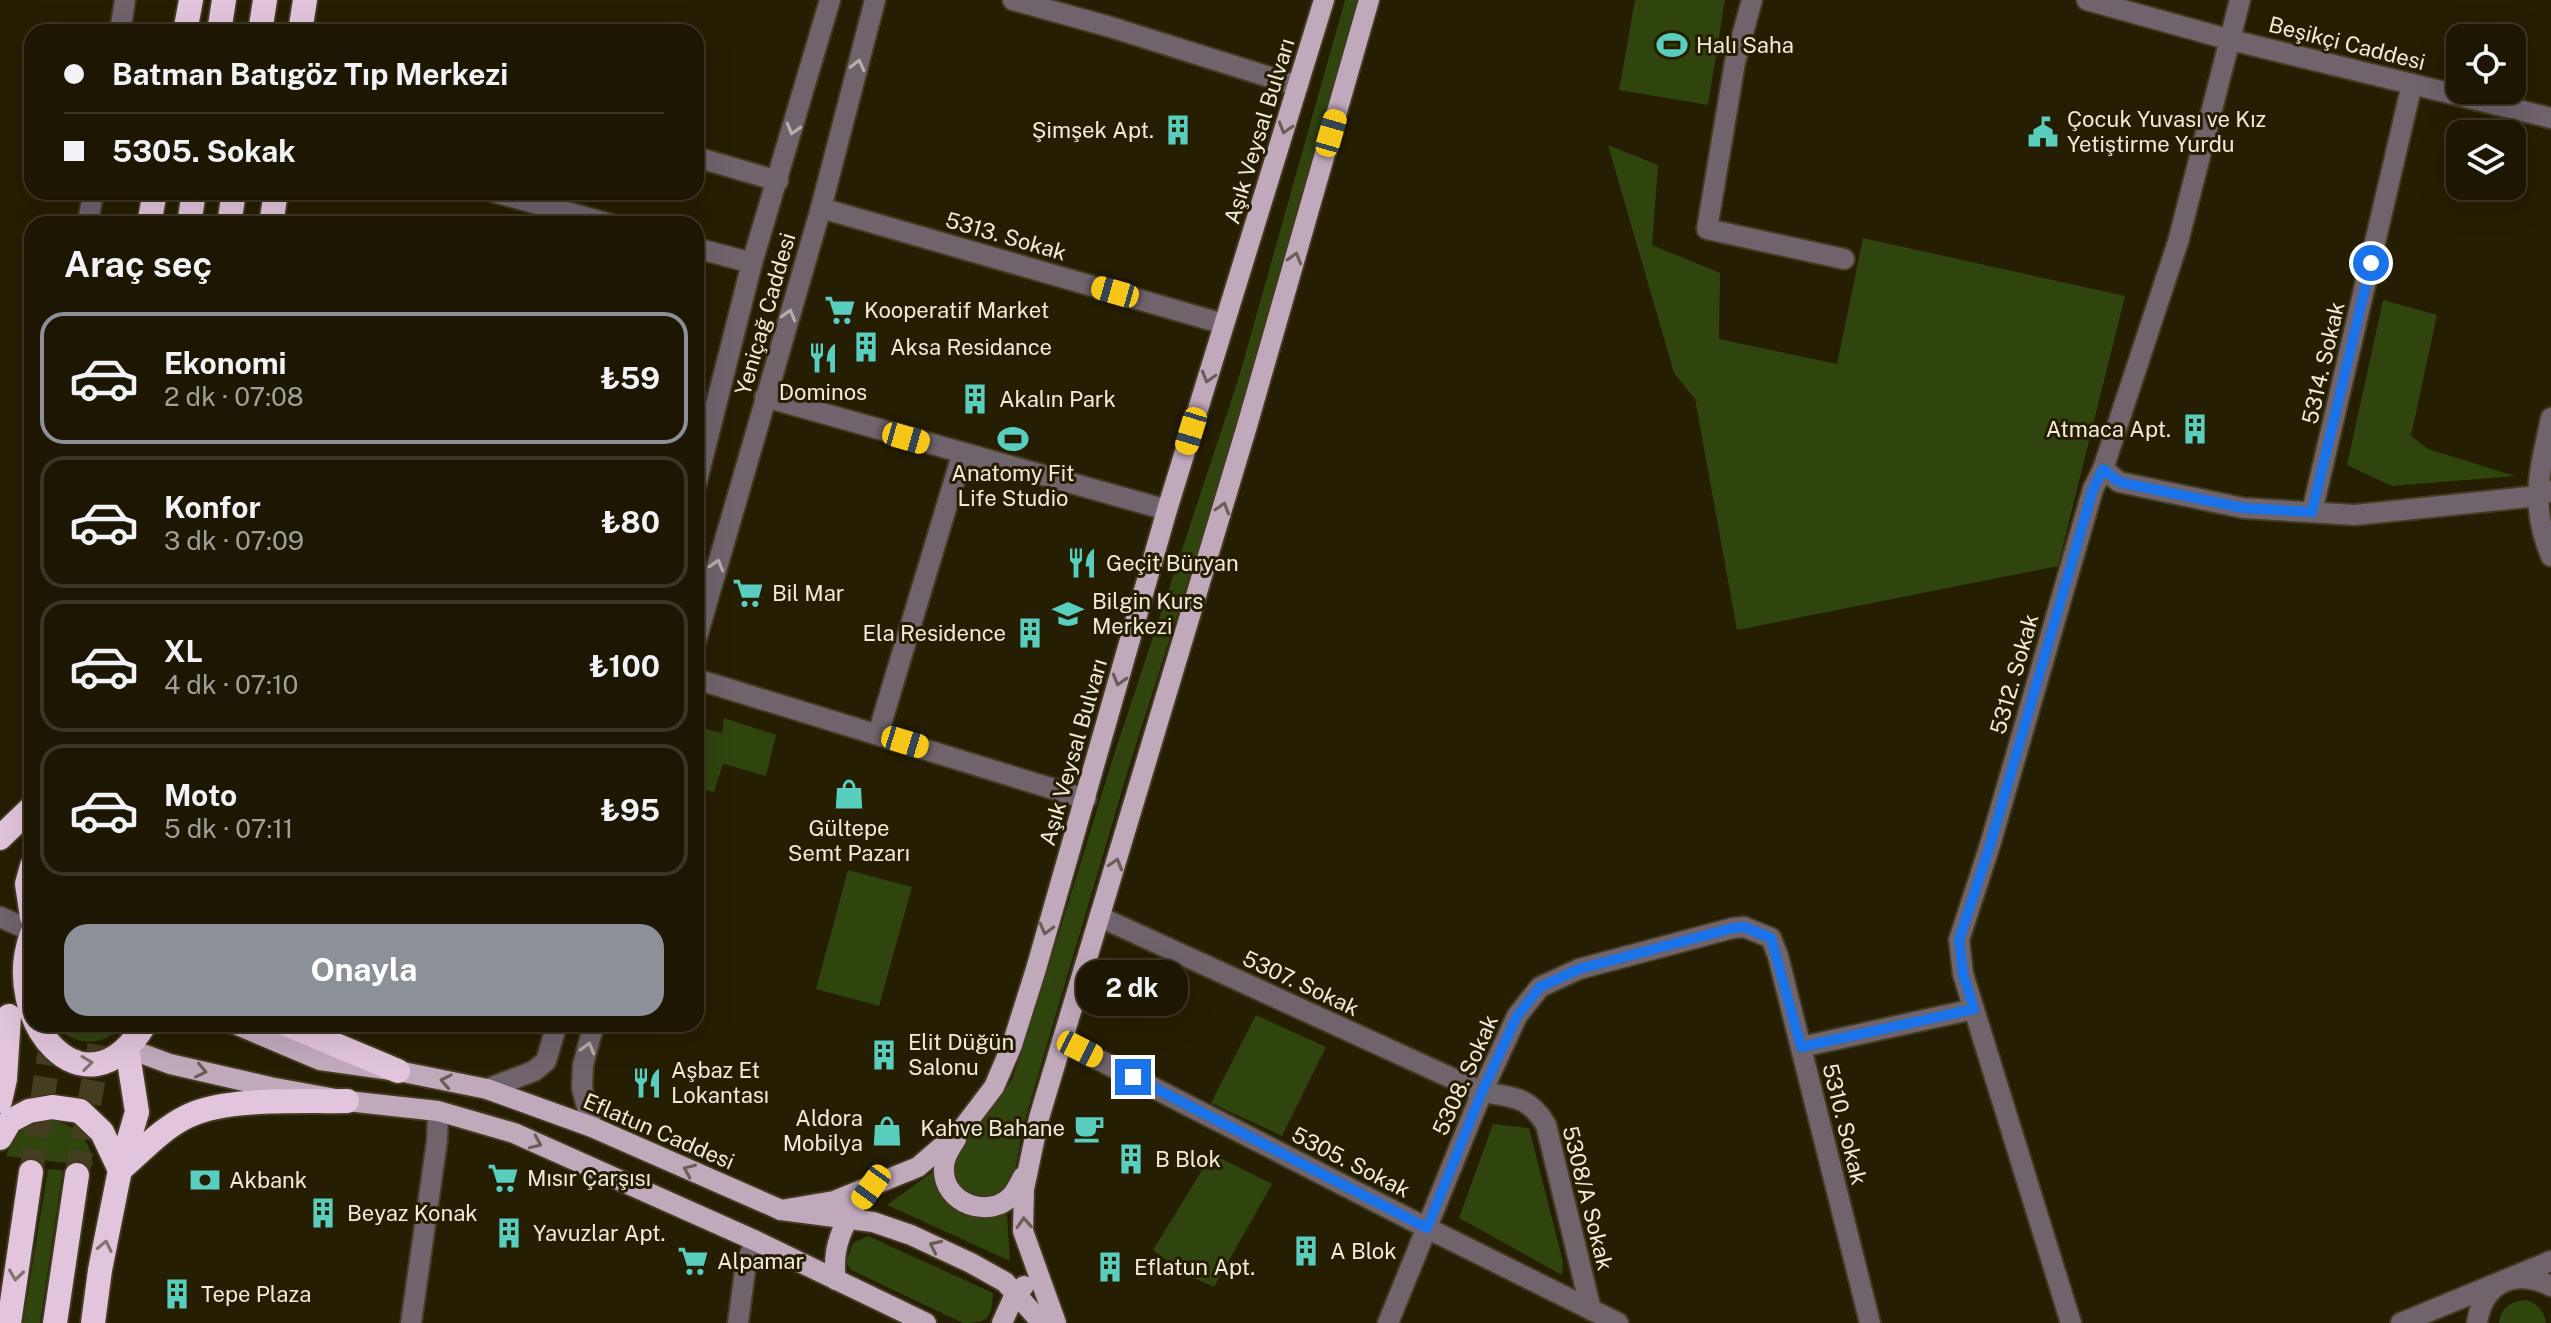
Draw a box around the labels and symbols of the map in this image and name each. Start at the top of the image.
street label: Beşikçi Caddesi [2266,11,2428,75]
sports icon: Halı Saha [1655,28,1689,62]
place label: Halı Saha [1696,32,1794,58]
street label: Aşık Veysal Bulvarı [1218,35,1300,227]
one-way arrow [849,58,866,72]
place label: Çocuk Yuvası ve Kız Yetiştirme Yurdu [2067,106,2266,157]
car [1313,107,1349,159]
building icon: Şimşek Apt. [1161,113,1195,147]
public building icon: Çocuk Yuvası ve Kız Yetiştirme Yurdu [2026,115,2060,149]
place label: Şimşek Apt. [1032,117,1154,143]
one-way arrow [786,121,802,135]
one-way arrow [1278,121,1294,135]
street label: 5313. Sokak [942,206,1070,266]
street label: Yeniçağ Caddesi [729,230,801,398]
route start [2353,245,2389,281]
one-way arrow [1286,251,1302,265]
car [1089,274,1141,310]
supermarket icon: Kooperatif Market [823,293,857,327]
place label: Kooperatif Market [864,297,1049,323]
street label: 5314. Sokak [2296,299,2350,427]
one-way arrow [780,309,796,323]
building icon: Aksa Residance [849,330,883,364]
place label: Aksa Residance [890,334,1052,360]
restaurant icon: Dominos [806,341,840,375]
one-way arrow [1201,369,1217,383]
place label: Dominos [779,379,867,405]
building icon: Akalın Park [958,382,992,416]
place label: Akalın Park [999,386,1116,412]
car [1173,405,1209,457]
building icon: Atmaca Apt. [2178,412,2212,446]
place label: Atmaca Apt. [2046,416,2171,442]
car [880,420,932,456]
sports icon: Anatomy Fit Life Studio [996,422,1030,456]
place label: Anatomy Fit Life Studio [951,460,1075,511]
one-way arrow [1214,501,1230,515]
restaurant icon: Geçit Büryan [1065,546,1099,580]
place label: Geçit Büryan [1106,550,1239,576]
one-way arrow [708,559,725,573]
supermarket icon: Bil Mar [731,576,765,610]
place label: Bil Mar [772,580,844,606]
place label: Bilgin Kurs Merkezi [1092,588,1203,639]
school or university icon: Bilgin Kurs Merkezi [1051,597,1085,631]
street label: 5312. Sokak [1984,611,2044,737]
building icon: Ela Residence [1013,616,1047,650]
place label: Ela Residence [863,620,1006,646]
street label: Aşık Veysal Bulvarı [1034,656,1112,848]
one-way arrow [1112,672,1129,686]
car [879,724,931,760]
shop icon: Gültepe Semt Pazarı [832,777,866,811]
place label: Gültepe Semt Pazarı [788,815,910,866]
one-way arrow [1107,858,1123,871]
one-way arrow [1039,922,1056,936]
street label: 5307. Sokak [1239,945,1363,1021]
callout: 2 dk [1077,961,1189,1017]
street label: 5308. Sokak [1427,1011,1503,1139]
car [1053,1027,1107,1071]
place label: Elit Düğün Salonu [908,1029,1014,1080]
building icon: Elit Düğün Salonu [867,1038,901,1072]
one-way arrow [578,1042,595,1055]
one-way arrow [81,1054,94,1071]
place label: Aşbaz Et Lokantası [671,1057,769,1108]
route end [1115,1059,1151,1095]
street label: 5310. Sokak [1817,1061,1873,1187]
one-way arrow [194,1062,207,1079]
restaurant icon: Aşbaz Et Lokantası [630,1066,664,1100]
one-way arrow [439,1073,452,1090]
street label: Eflatun Caddesi [580,1087,738,1175]
place label: Aldora Mobilya [783,1105,863,1156]
cafe icon: Kahve Bahane [1072,1111,1106,1145]
shop icon: Aldora Mobilya [870,1114,904,1148]
place label: Kahve Bahane [920,1115,1065,1141]
street label: 5305. Sokak [1288,1121,1414,1203]
street label: 5308/A Sokak [1558,1123,1618,1273]
one-way arrow [528,1133,542,1149]
building icon: B Blok [1114,1142,1148,1176]
place label: B Blok [1155,1146,1221,1172]
supermarket icon: Mısır Çarşısı [486,1161,520,1195]
car [847,1161,895,1213]
bank icon: Akbank [188,1163,222,1197]
one-way arrow [683,1164,697,1180]
place label: Mısır Çarşısı [527,1165,651,1191]
place label: Akbank [229,1167,307,1193]
building icon: Beyaz Konak [306,1196,340,1230]
place label: Beyaz Konak [347,1200,478,1226]
building icon: Yavuzlar Apt. [492,1216,526,1250]
one-way arrow [1016,1216,1033,1229]
place label: Yavuzlar Apt. [533,1220,666,1246]
building icon: A Blok [1289,1234,1323,1268]
place label: A Blok [1330,1238,1397,1264]
one-way arrow [96,1240,113,1253]
one-way arrow [929,1240,943,1256]
supermarket icon: Alpamar [676,1244,710,1278]
place label: Alpamar [717,1248,804,1274]
building icon: Eflatun Apt. [1093,1250,1127,1284]
place label: Eflatun Apt. [1134,1254,1255,1280]
one-way arrow [8,1268,25,1282]
building icon: Tepe Plaza [160,1277,194,1311]
place label: Tepe Plaza [201,1281,311,1307]

